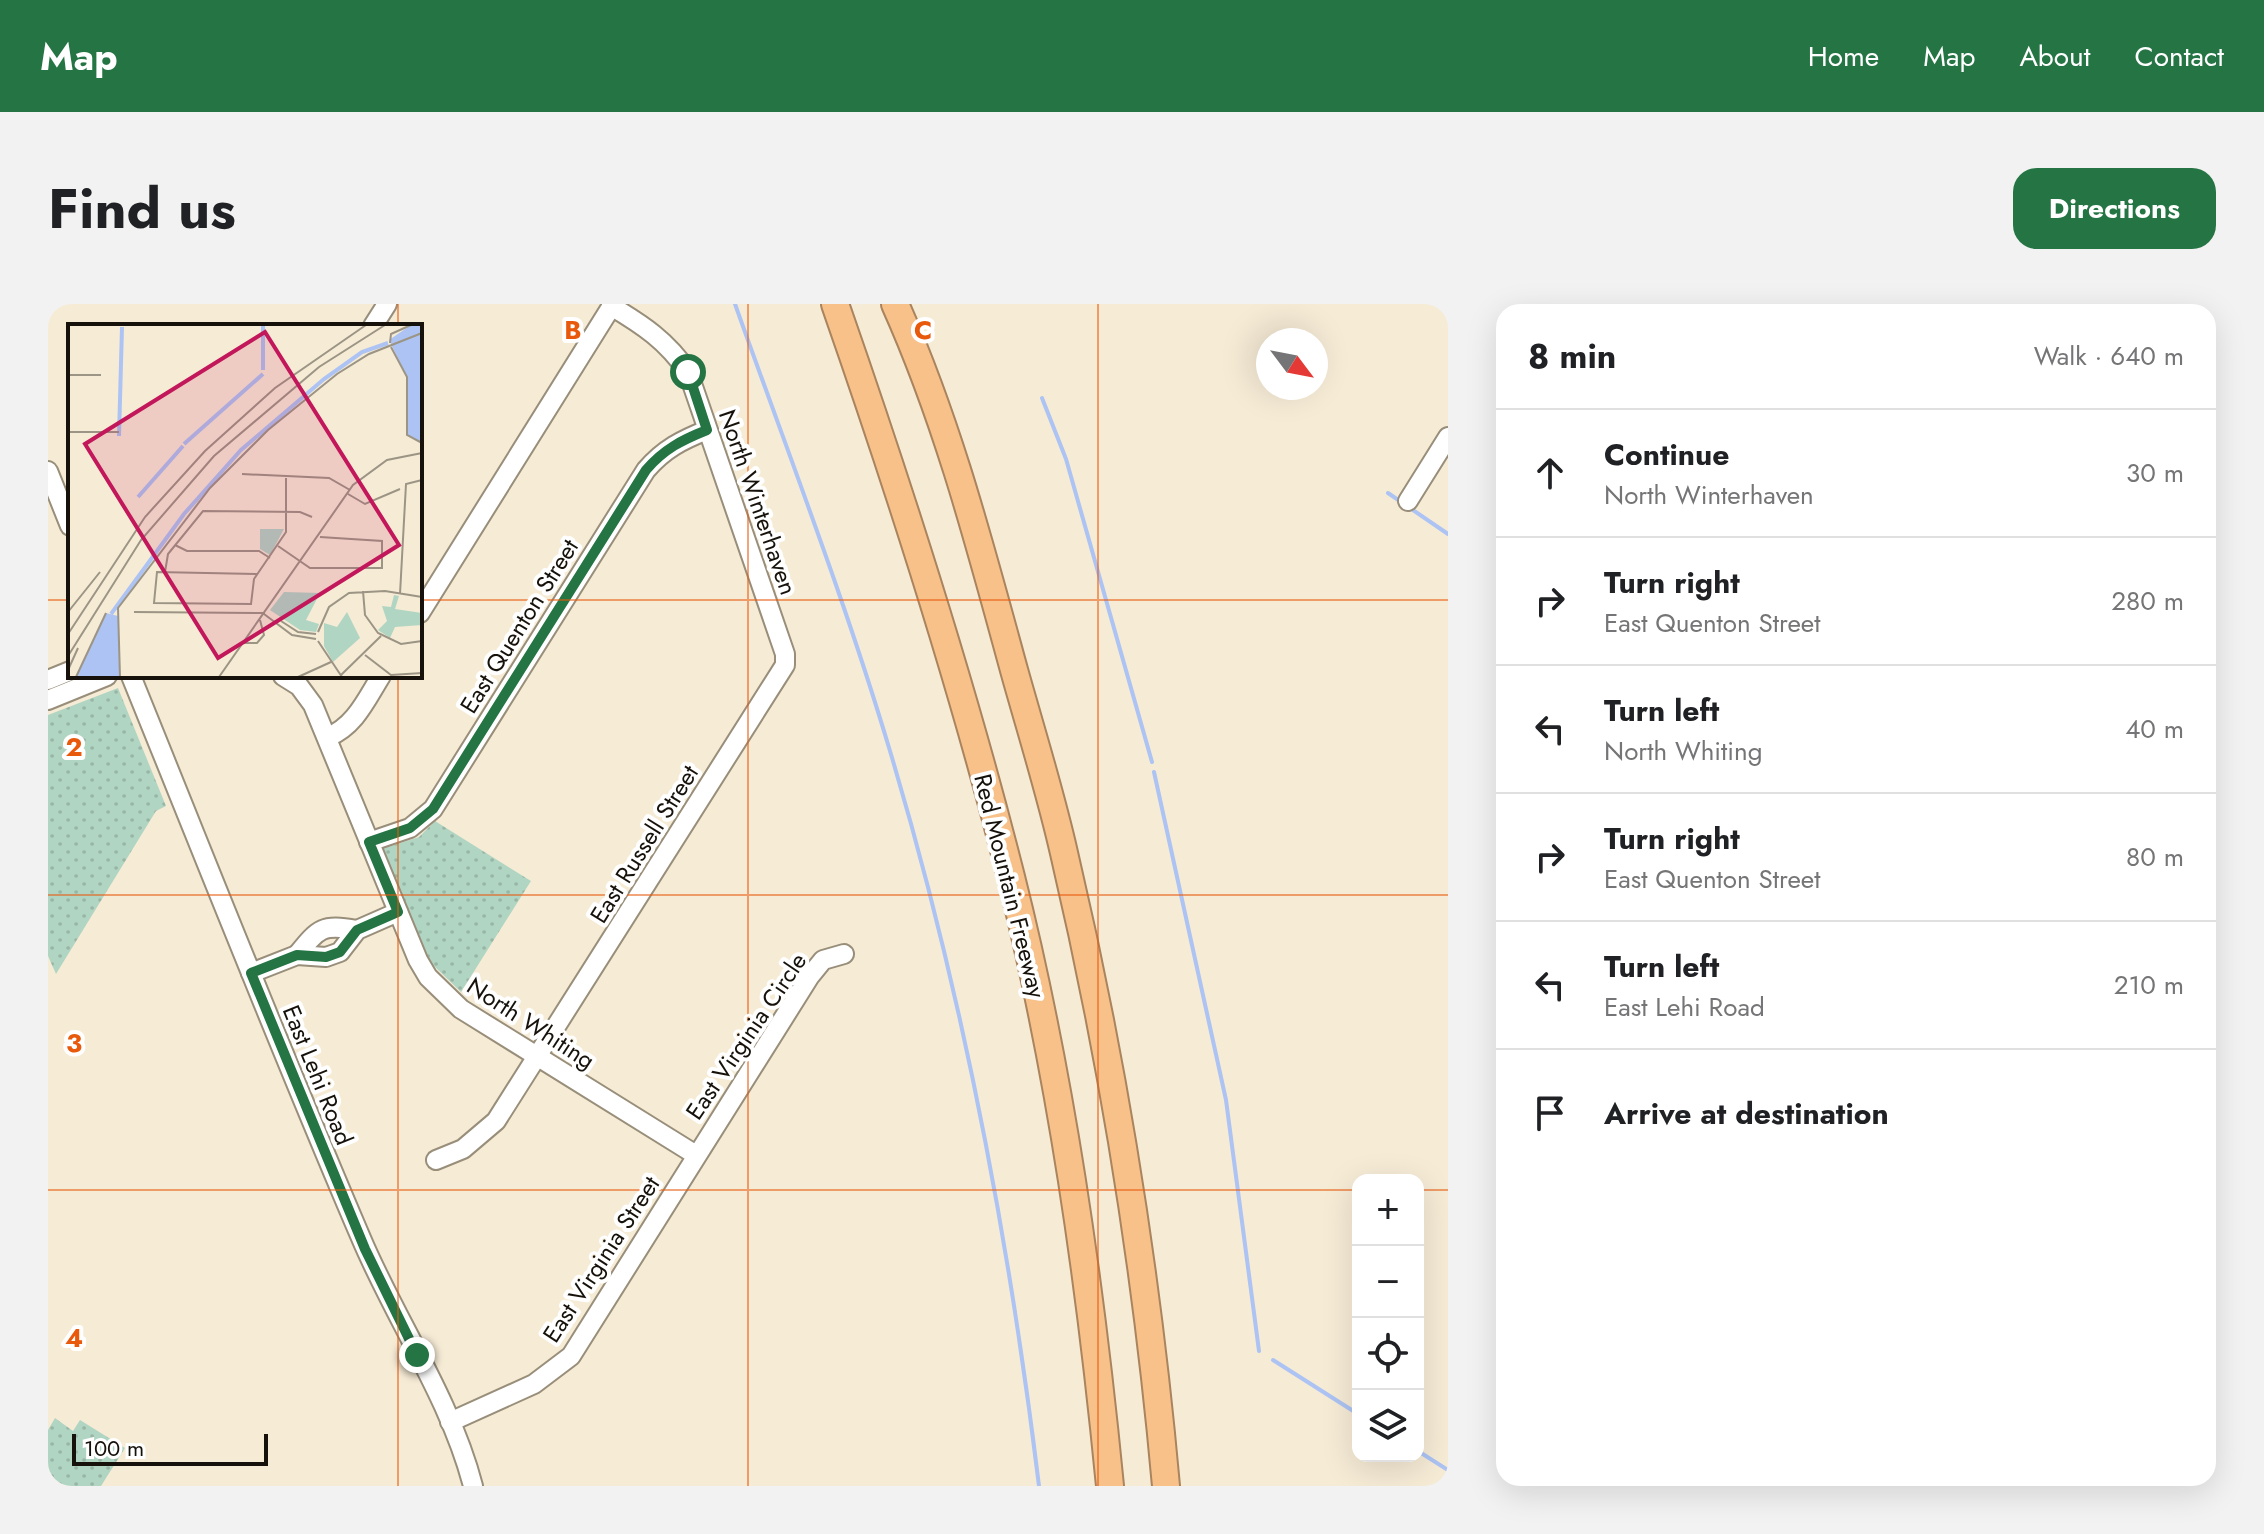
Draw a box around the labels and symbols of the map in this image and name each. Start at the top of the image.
text: B [564,311,582,349]
text: C [914,311,932,349]
inset map [68,324,422,678]
north arrow [1256,328,1328,400]
route start [670,354,706,390]
street label: North Winterhaven [710,405,806,599]
street label: East Quenton Street [451,532,587,720]
text: 2 [65,728,83,766]
street label: East Russell Street [581,758,707,930]
street label: Red Mountain Freeway [965,770,1055,1002]
street label: East Virginia Circle [677,945,815,1127]
street label: North Whiting [460,968,602,1078]
street label: East Lehi Road [274,1000,362,1150]
text: 3 [66,1024,82,1062]
street label: East Virginia Street [534,1169,668,1349]
text: 4 [65,1319,83,1357]
route end [399,1337,435,1373]
scale bar [72,1430,268,1466]

